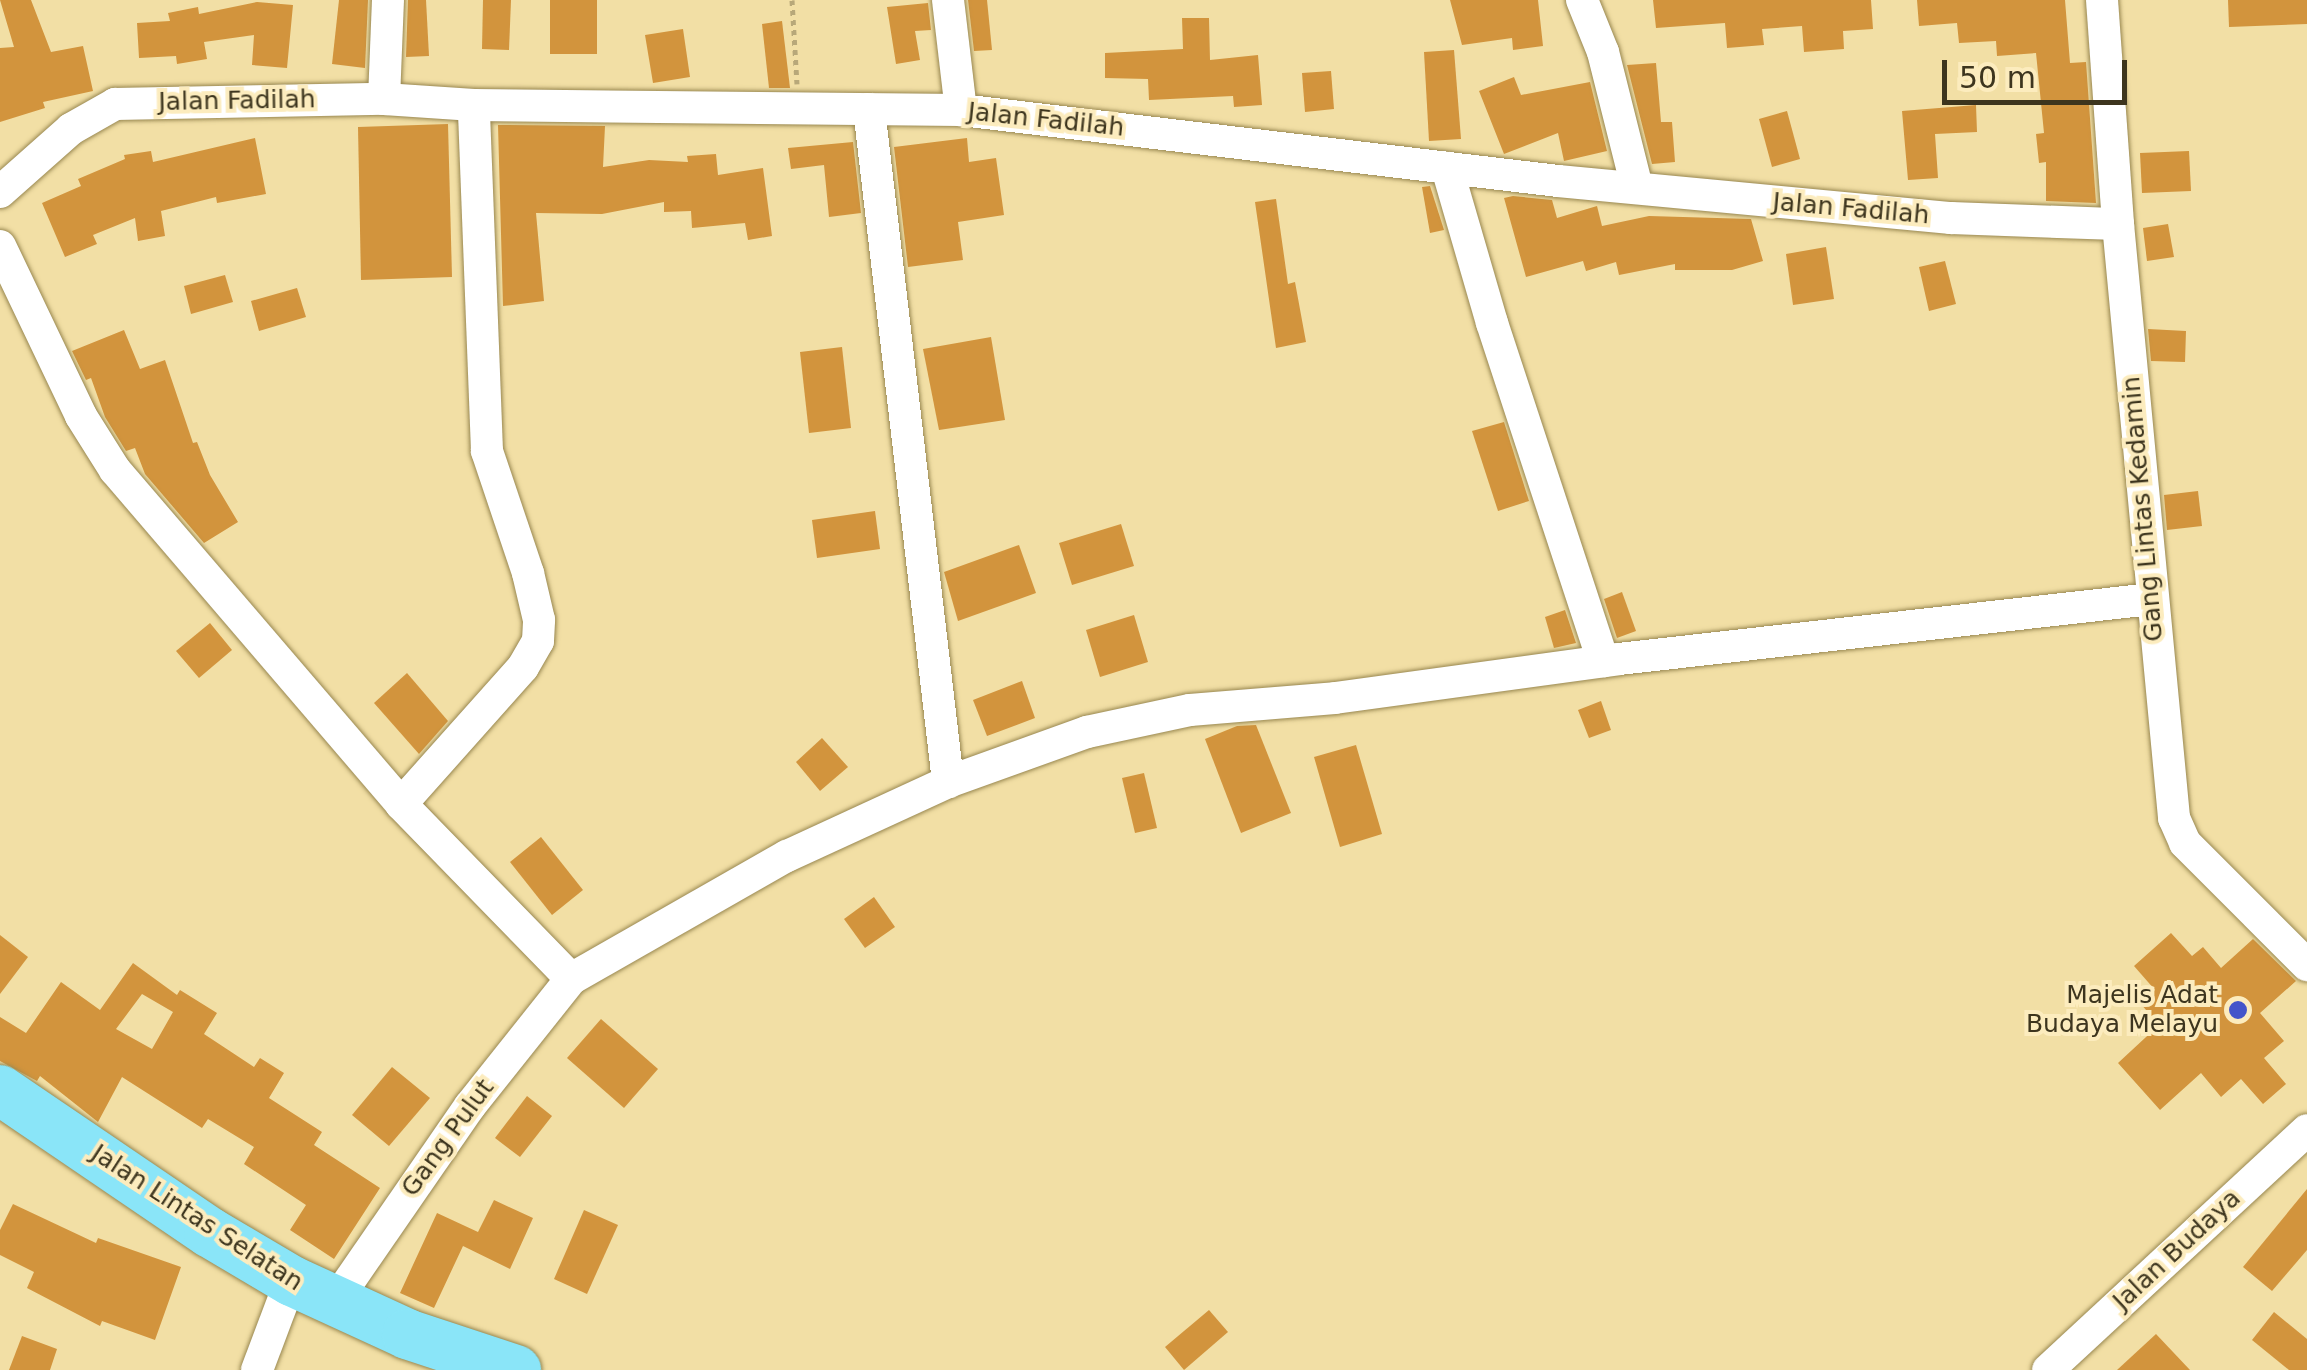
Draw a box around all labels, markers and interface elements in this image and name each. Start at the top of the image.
scale bar [1947,40,2132,102]
text: 50 m [1959,60,2036,95]
street label: Jalan Fadilah [158,85,316,117]
street label: Jalan Fadilah [966,97,1126,143]
street label: Jalan Fadilah [1771,187,1931,231]
street label: Gang Lintas Kedamin [2116,375,2170,643]
place label: Majelis Adat Budaya Melayu [2026,981,2218,1040]
marker: Majelis Adat Budaya Melayu [2227,999,2249,1021]
street label: Gang Pulut [395,1074,501,1202]
street label: Jalan Lintas Selatan [86,1138,308,1298]
street label: Jalan Budaya [2107,1183,2247,1317]

